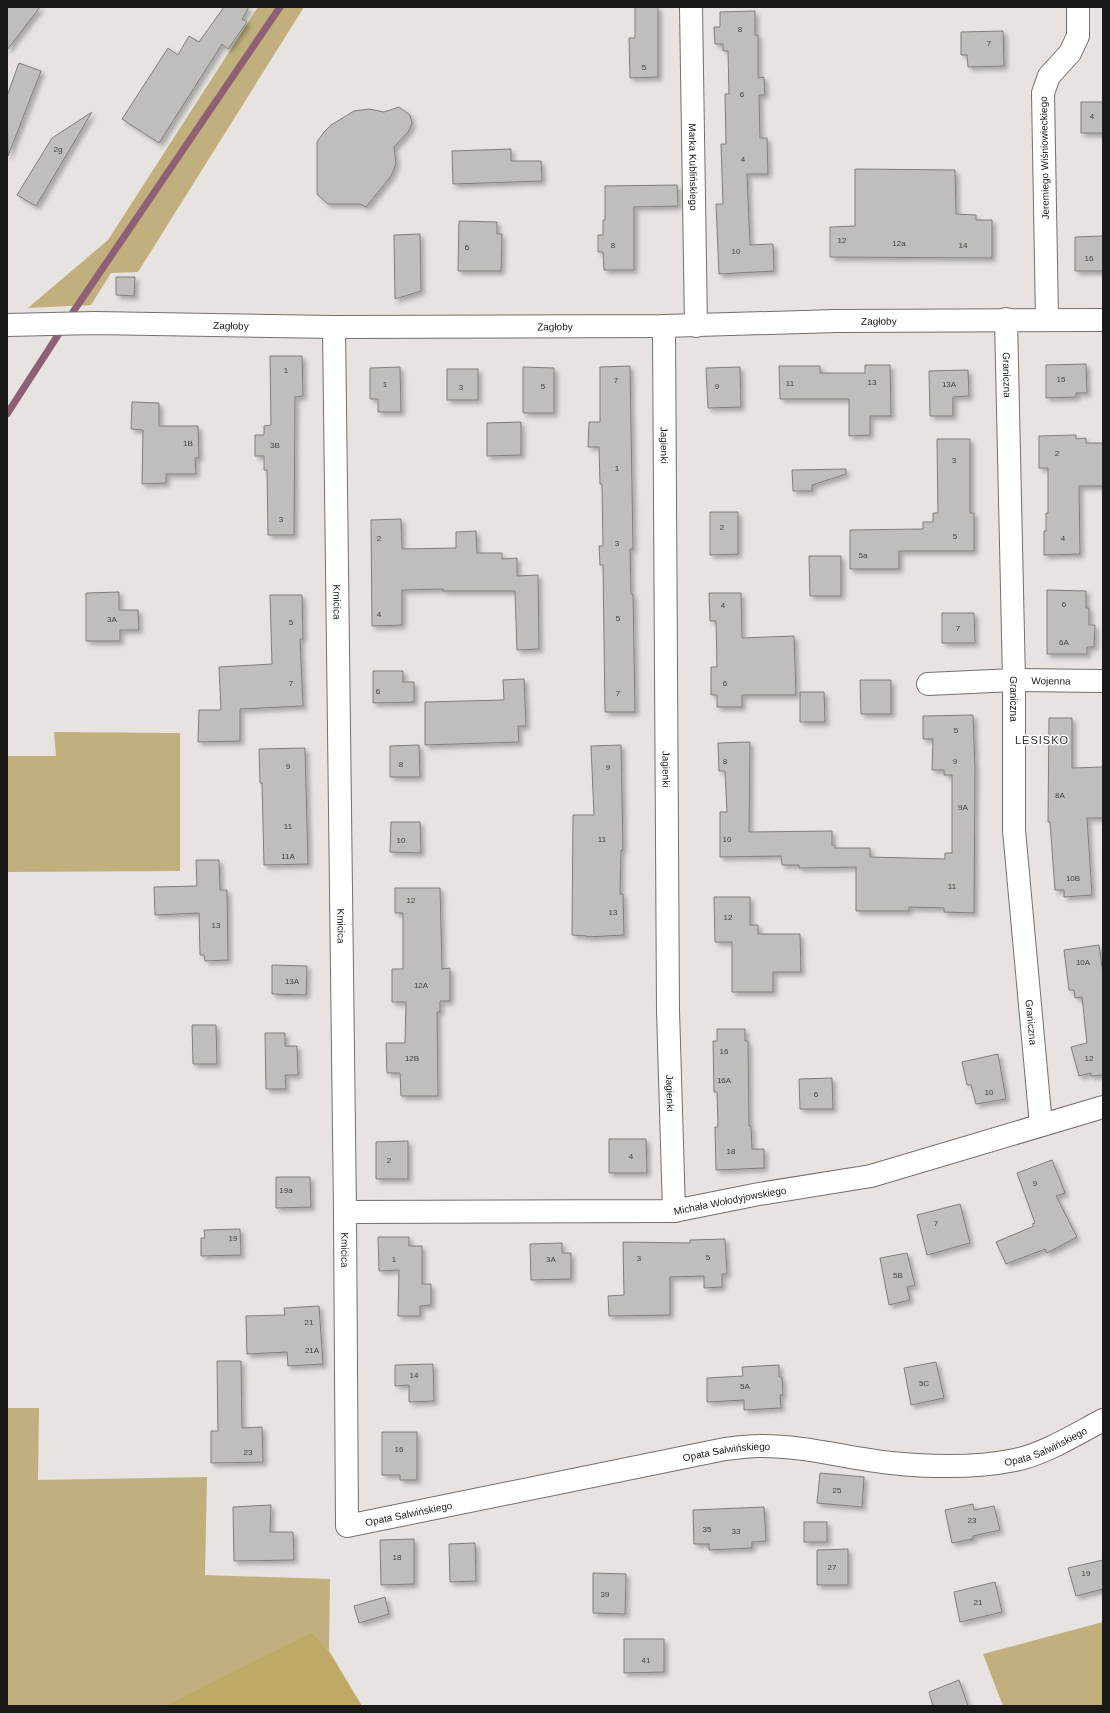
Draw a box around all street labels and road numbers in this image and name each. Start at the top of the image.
street label: Jeremiego Wiśniowieckiego [1038,96,1051,220]
street label: Marka Kublińskiego [687,123,699,211]
street label: Zagłoby [861,316,897,327]
street label: Zagłoby [213,320,249,332]
street label: Zagłoby [537,321,573,332]
street label: Graniczna [1001,352,1013,398]
street label: Jagienki [659,427,670,463]
street label: Kmicica [331,584,343,620]
street label: Wojenna [1031,675,1071,687]
street label: Graniczna [1008,676,1019,722]
street label: Jagienki [660,751,672,787]
street label: Kmicica [335,908,347,944]
street label: Graniczna [1024,999,1039,1046]
street label: Jagienki [664,1074,676,1111]
street label: Michała Wołodyjowskiego [673,1185,788,1217]
street label: Kmicica [339,1232,350,1268]
street label: Opata Salwińskiego [1003,1425,1089,1468]
street label: Opata Salwińskiego [682,1441,771,1463]
street label: Opata Salwińskiego [364,1500,454,1528]

